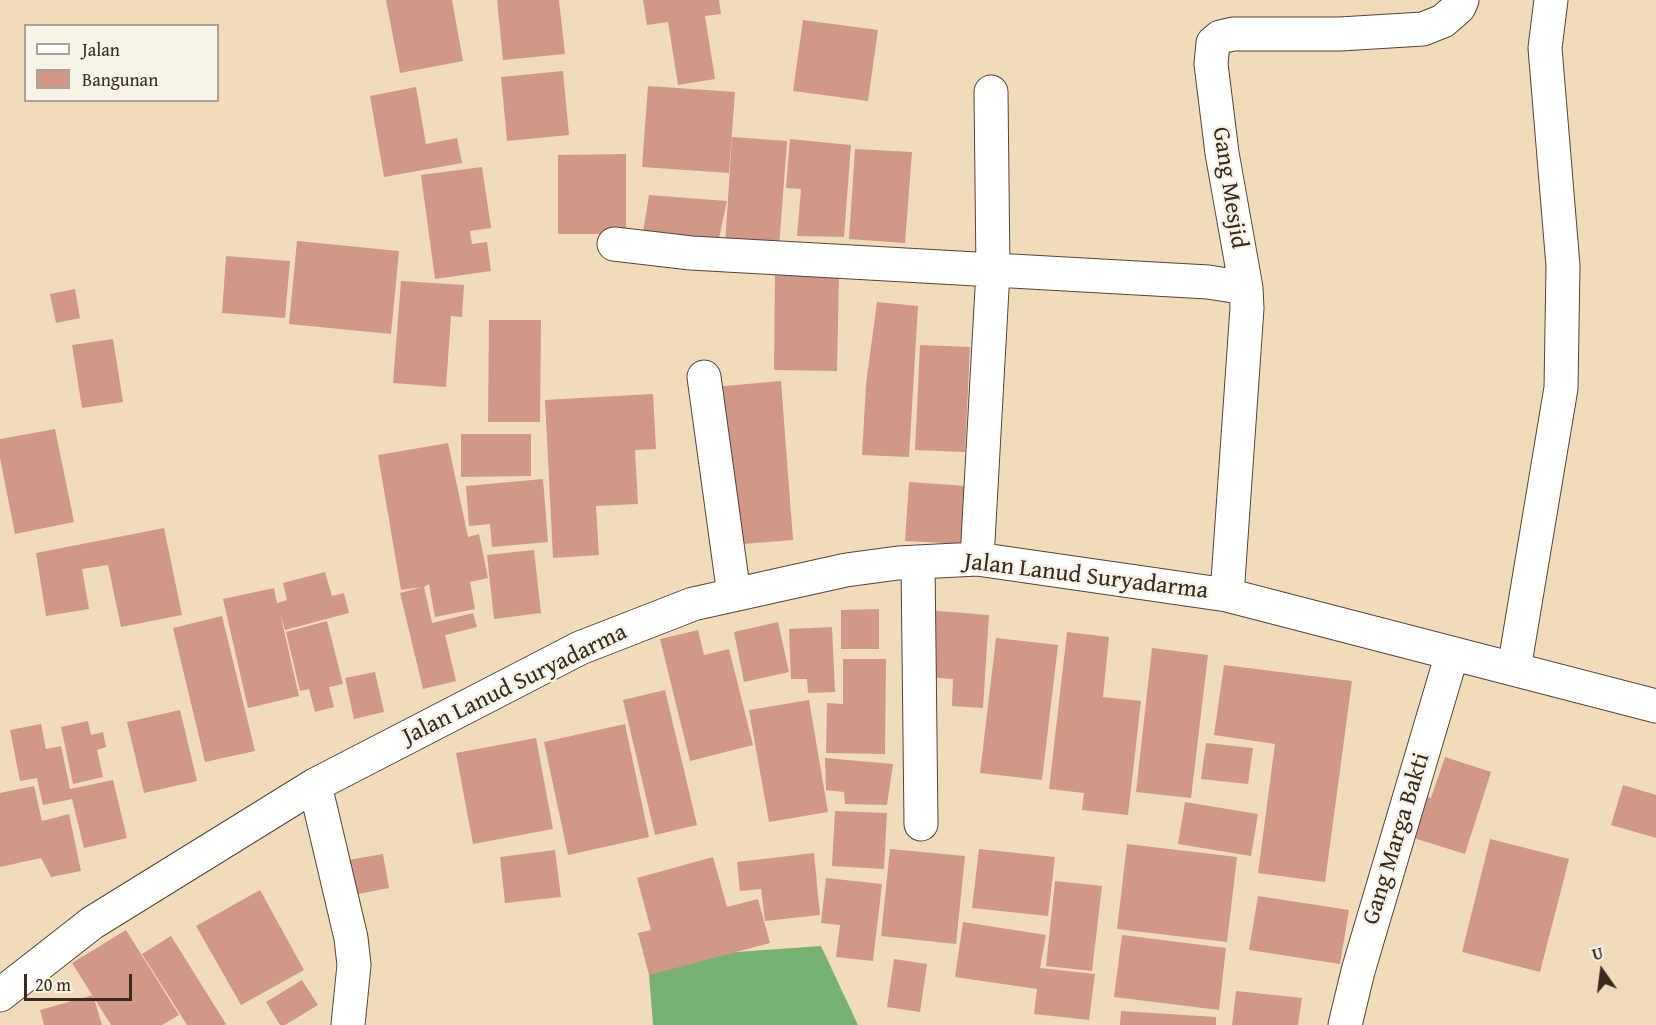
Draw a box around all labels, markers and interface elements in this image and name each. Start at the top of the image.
legend [24,24,219,102]
text: Jalan [82,36,120,63]
text: Bangunan [82,66,158,93]
street label: Gang Mesjid [1205,125,1253,251]
street label: Jalan Lanud Suryadarma [962,548,1210,606]
street label: Jalan Lanud Suryadarma [398,618,632,752]
street label: Gang Marga Bakti [1357,750,1437,928]
north arrow [1572,941,1632,1001]
text: U [1590,941,1606,966]
scale bar [27,962,135,1000]
text: 20 m [35,971,71,998]

